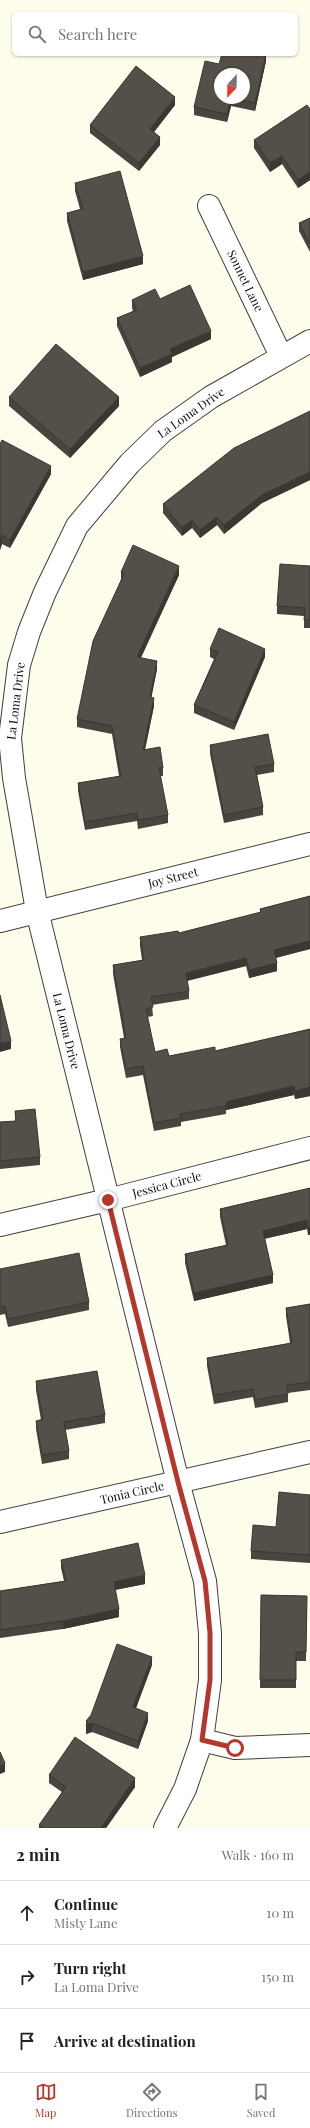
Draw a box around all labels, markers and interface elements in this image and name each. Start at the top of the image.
search box [12,12,298,56]
icon: search [26,23,48,45]
text: Search here [58,24,137,44]
north arrow [214,68,250,104]
street label: Sonnet Lane [224,247,268,314]
street label: La Loma Drive [154,383,227,441]
street label: La Loma Drive [2,661,28,741]
street label: Joy Street [145,863,200,891]
street label: La Loma Drive [50,991,84,1071]
street label: Jessica Circle [130,1167,203,1201]
route end [99,1191,117,1209]
street label: Tonia Circle [98,1477,165,1507]
route start [226,1739,244,1757]
text: 2 min [16,1843,60,1865]
text: Walk · 160 m [222,1846,294,1863]
text: Continue [54,1894,118,1914]
icon: ahead [16,1902,38,1924]
text: 10 m [267,1904,294,1921]
text: Misty Lane [54,1914,117,1931]
text: Turn right [54,1958,127,1978]
icon: right [16,1966,38,1988]
text: 150 m [261,1968,294,1985]
text: La Loma Drive [54,1978,139,1995]
icon: arrive [16,2030,38,2052]
text: Arrive at destination [54,2031,196,2051]
tab: Map [35,2081,57,2120]
tab: Directions [126,2081,177,2120]
tab: Saved [247,2081,275,2120]

